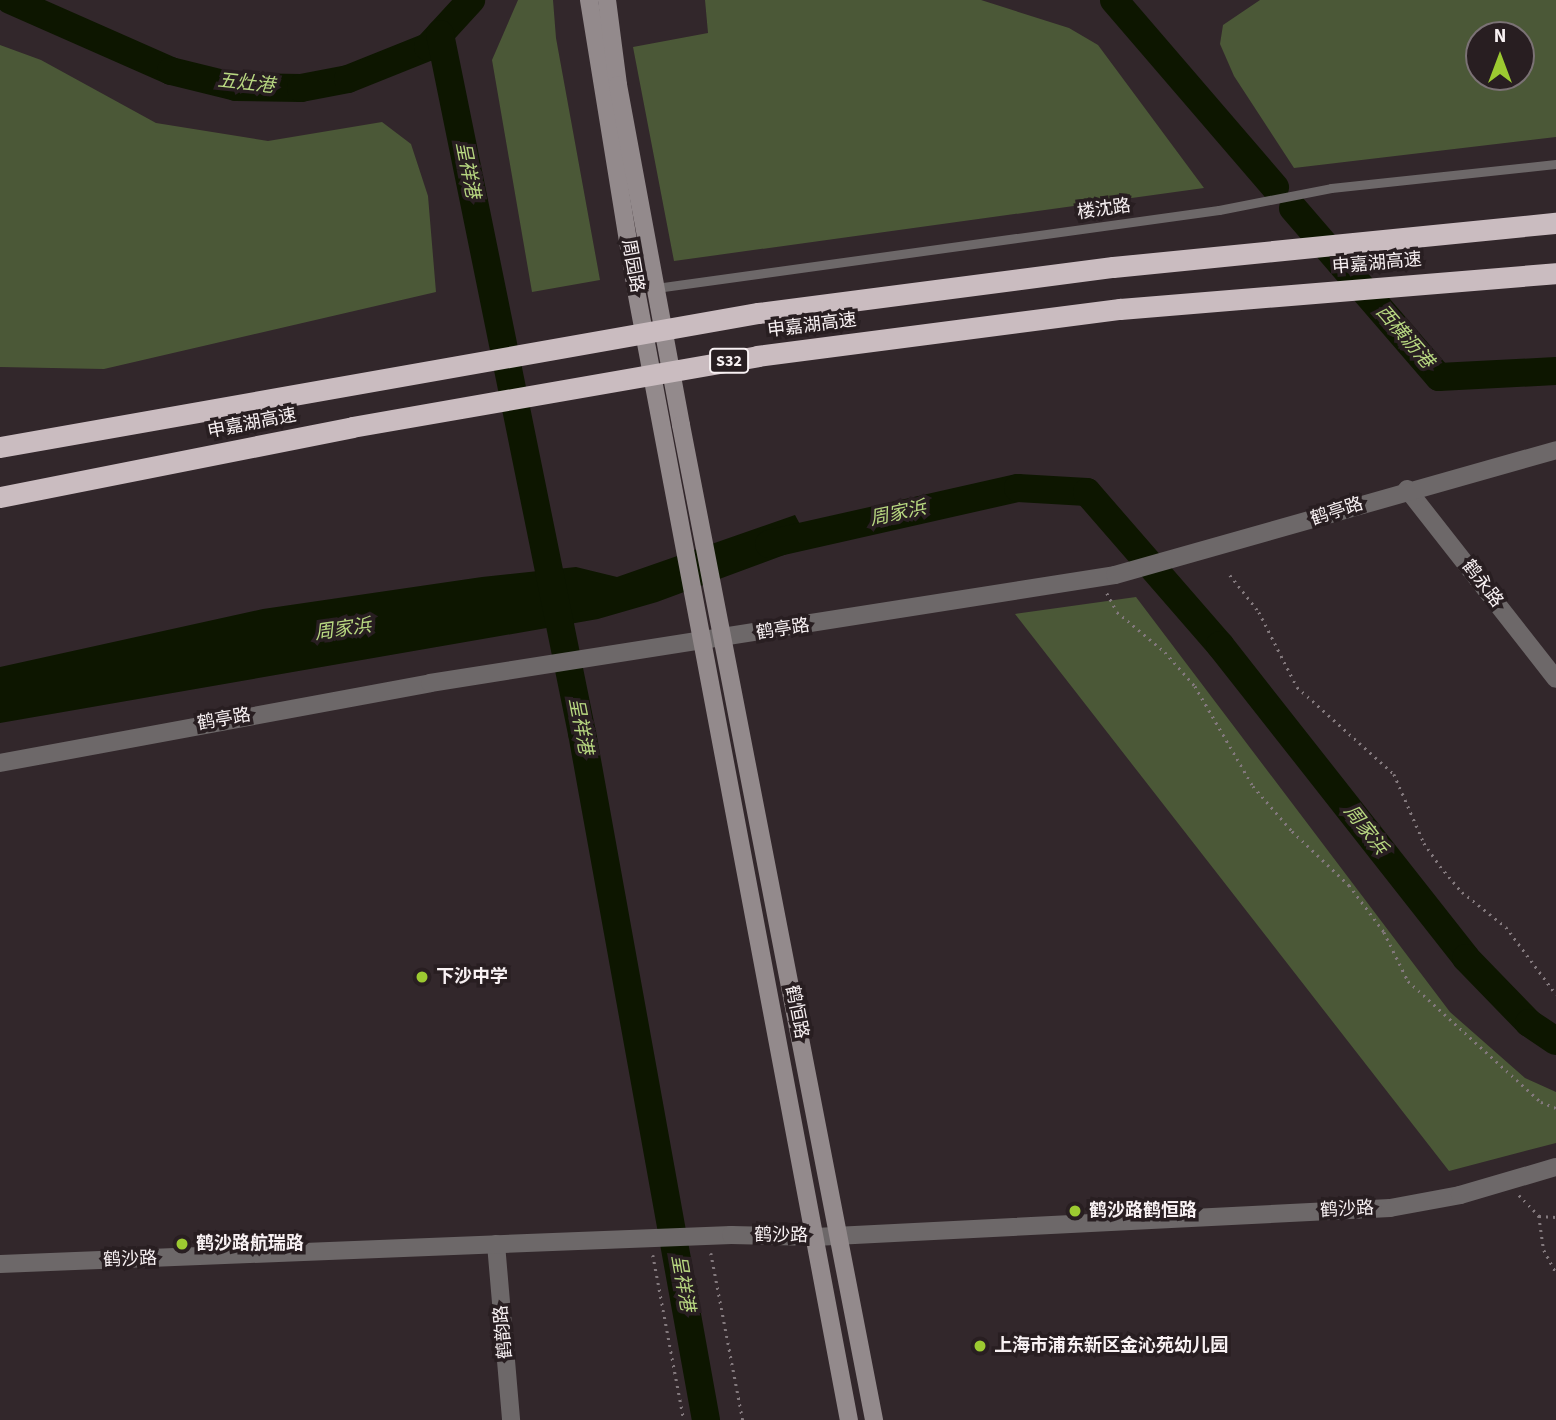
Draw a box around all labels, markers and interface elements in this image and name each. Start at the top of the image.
north arrow [1465,21,1535,91]
text: N [1494,23,1506,50]
water label: 五灶港 [216,70,276,98]
water label: 呈祥港 [450,140,484,200]
street label: 楼沈路 [1076,196,1132,224]
street label: 周园路 [617,238,647,294]
street label: 申嘉湖高速 [1331,249,1423,279]
water label: 西横沥港 [1370,301,1438,373]
street label: 申嘉湖高速 [766,310,858,342]
road number: S32 [708,348,750,374]
street label: 申嘉湖高速 [206,405,298,443]
street label: 鹤亭路 [1308,493,1366,531]
water label: 周家浜 [868,497,928,531]
street label: 鹤永路 [1457,556,1507,612]
water label: 周家浜 [313,615,373,645]
street label: 鹤亭路 [755,615,811,645]
water label: 呈祥港 [563,696,597,756]
street label: 鹤亭路 [196,705,252,735]
water label: 周家浜 [1338,801,1392,859]
place label: 下沙中学 [436,966,508,988]
marker: 下沙中学 [414,969,430,985]
street label: 鹤恒路 [780,983,812,1041]
street label: 鹤沙路 [1319,1198,1375,1222]
place label: 鹤沙路鹤恒路 [1089,1200,1197,1222]
marker: 鹤沙路鹤恒路 [1067,1203,1083,1219]
street label: 鹤沙路 [754,1225,808,1247]
place label: 鹤沙路航瑞路 [196,1233,304,1255]
marker: 鹤沙路航瑞路 [174,1236,190,1252]
street label: 鹤沙路 [103,1248,157,1272]
water label: 呈祥港 [666,1253,698,1313]
street label: 鹤韵路 [491,1304,517,1360]
place label: 上海市浦东新区金沁苑幼儿园 [994,1335,1228,1357]
marker: 上海市浦东新区金沁苑幼儿园 [972,1338,988,1354]

